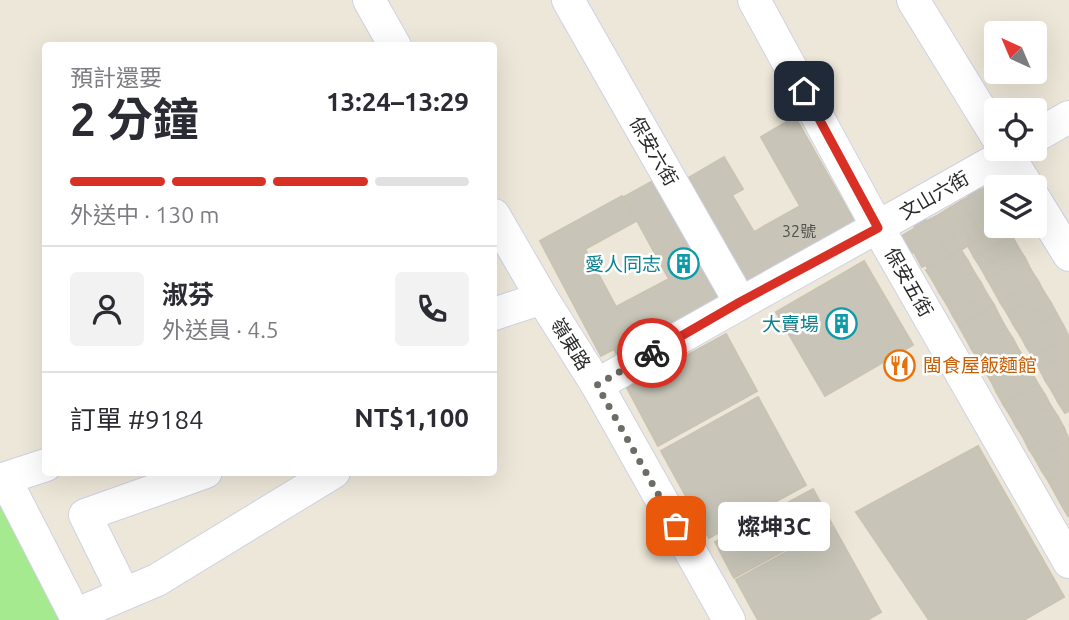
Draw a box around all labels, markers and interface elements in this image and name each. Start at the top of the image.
north arrow [984,21,1046,84]
map controls [984,21,1047,238]
pin [774,61,834,121]
text: 預計還要 [70,65,162,90]
icon: home [785,72,823,110]
text: 13:24–13:29 [326,87,469,116]
text: 2 分鐘 [70,93,199,145]
button: locate [984,98,1047,161]
street label: 保安六街 [625,113,683,189]
street label: 文山六街 [896,166,972,224]
button: layers [984,175,1047,238]
text: 外送中 · 130 m [70,202,219,227]
house number: 32號 [782,222,816,240]
street label: 保安五街 [880,244,938,320]
building icon: 愛人同志 [667,247,701,281]
place label: 愛人同志 [585,253,661,275]
button: person [70,272,144,346]
button: phone [395,272,469,346]
text: 淑芬 [162,280,214,309]
building icon: 大賣場 [825,307,859,341]
place label: 大賣場 [762,313,819,335]
street label: 嶺東路 [547,314,595,374]
text: 外送員 · 4.5 [162,317,279,342]
courier [617,318,687,388]
icon: bike [633,334,671,372]
restaurant icon: 閩食屋飯麵館 [883,348,917,382]
place label: 閩食屋飯麵館 [923,354,1037,376]
text: NT$1,100 [354,403,469,432]
text: 訂單 #9184 [70,405,204,434]
pin [646,496,706,556]
callout: 燦坤3C [718,502,830,550]
icon: bag [657,507,695,545]
text: 燦坤3C [737,514,811,539]

